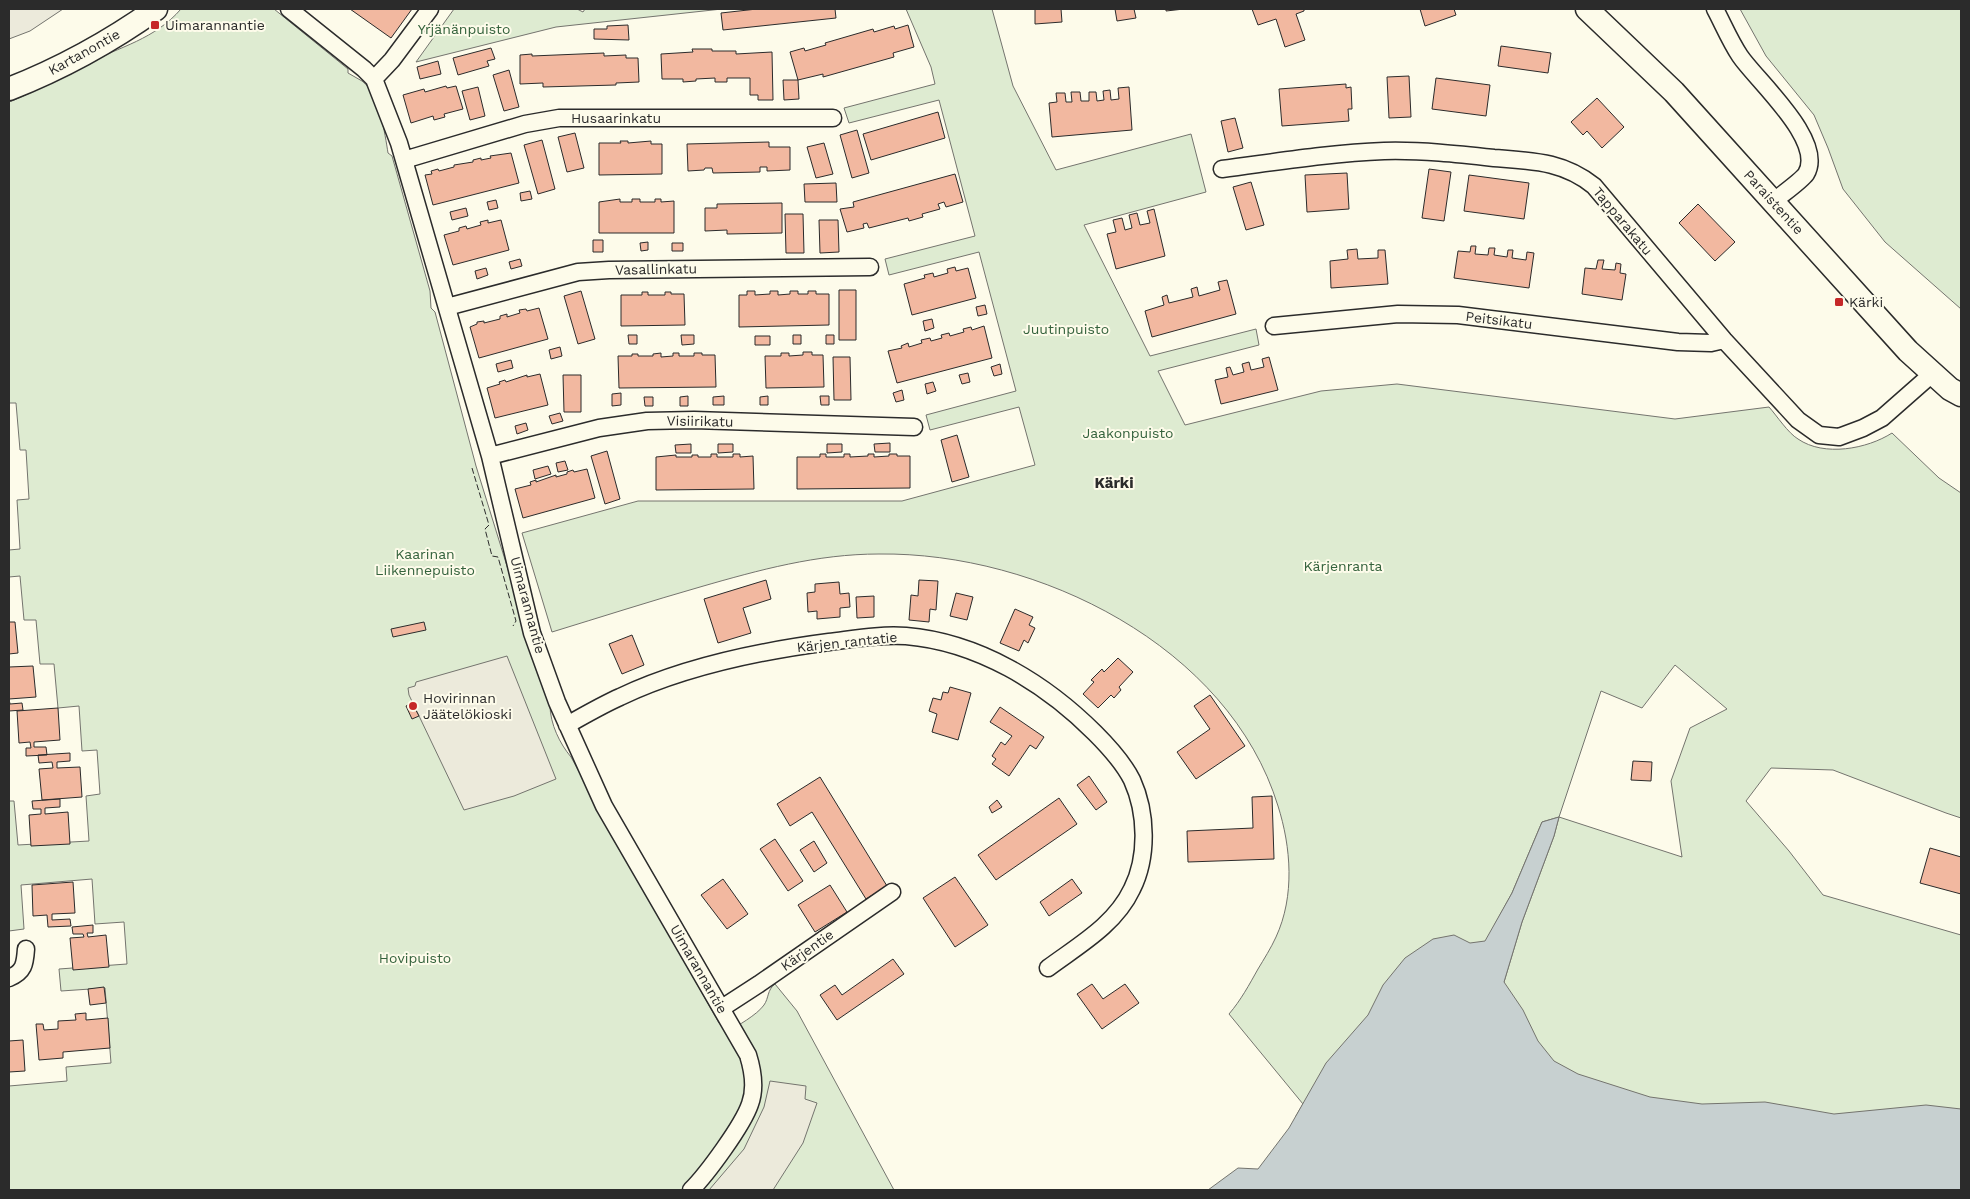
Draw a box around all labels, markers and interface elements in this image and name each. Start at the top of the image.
place label: Uimarannantie [165,17,265,33]
marker: Uimarannantie [149,19,161,31]
park label: Yrjänänpuisto [418,21,510,37]
street label: Kartanontie [45,26,123,78]
street label: Husaarinkatu [571,110,661,126]
street label: Paraistentie [1741,166,1807,238]
street label: Tapparakatu [1590,184,1656,258]
street label: Vasallinkatu [615,260,697,278]
place label: Kärki [1849,294,1883,310]
marker: Kärki [1833,296,1845,308]
street label: Peitsikatu [1465,308,1533,332]
park label: Juutinpuisto [1023,321,1109,337]
street label: Visiirikatu [666,412,734,430]
park label: Jaakonpuisto [1082,425,1174,441]
district label: Kärki [1094,474,1134,492]
park label: Kaarinan Liikennepuisto [375,546,475,578]
street label: Uimarannantie [507,555,549,655]
park label: Kärjenranta [1304,558,1383,574]
street label: Kärjen rantatie [796,629,898,655]
place label: Hovirinnan Jäätelökioski [423,690,512,722]
marker: Hovirinnan Jäätelökioski [407,700,419,712]
street label: Uimarannantie [667,922,731,1016]
street label: Kärjentie [778,926,836,974]
park label: Hovipuisto [379,950,451,966]

